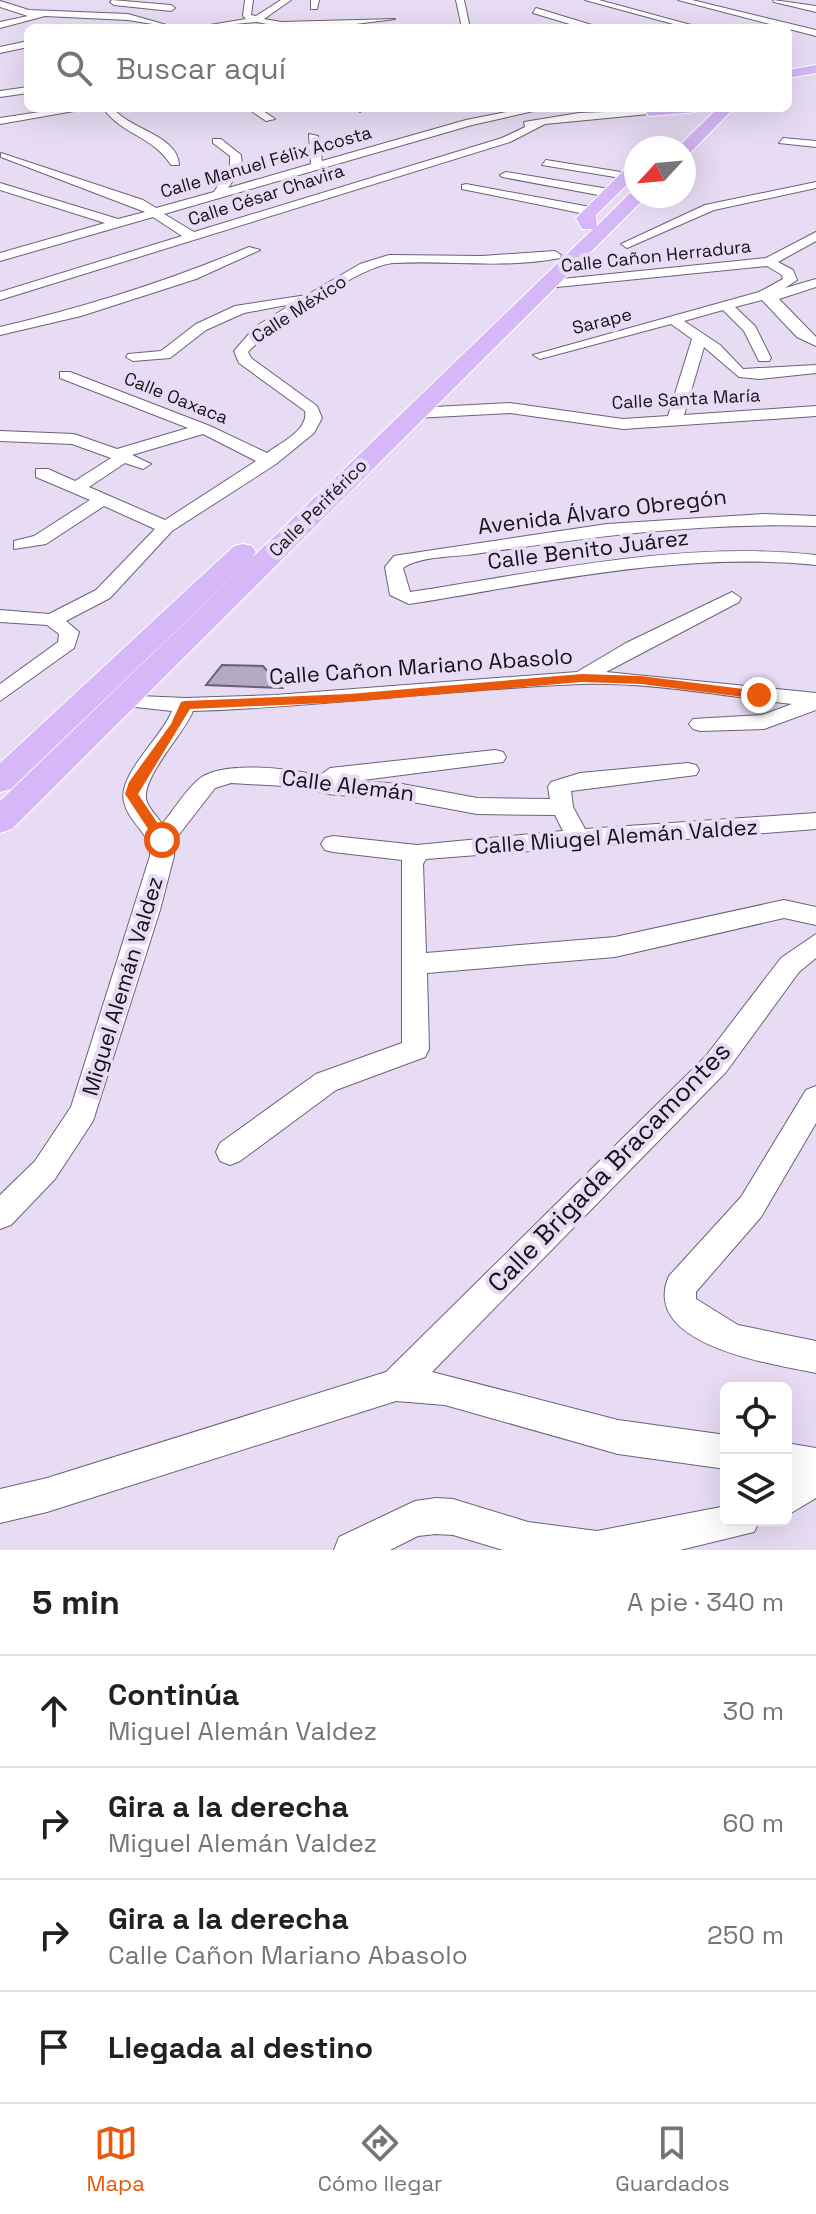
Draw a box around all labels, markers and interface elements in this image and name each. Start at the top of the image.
search box [24,24,792,112]
icon: search [52,46,96,90]
text: Buscar aquí [116,49,286,88]
street label: Calle Manuel Félix Acosta [158,120,374,203]
north arrow [624,136,696,208]
street label: Calle César Chavira [185,158,347,231]
street label: Calle Cañon Herradura [560,234,752,277]
street label: Calle México [247,269,351,348]
street label: Sarape [570,302,634,339]
street label: Calle Oaxaca [121,366,232,429]
street label: Calle Santa María [611,383,761,414]
street label: Calle Periférico [264,454,372,562]
street label: Avenida Álvaro Obregón [476,482,728,540]
street label: Calle Benito Juárez [486,523,690,575]
street label: Calle Cañon Mariano Abasolo [268,641,574,691]
route end [741,677,777,713]
street label: Calle Alemán [280,763,416,807]
street label: Calle Miugel Alemán Valdez [473,812,759,860]
route start [144,822,180,858]
street label: Miguel Alemán Valdez [75,873,169,1099]
street label: Calle Brigada Bracamontes [480,1034,738,1300]
map controls [720,1382,792,1526]
button: locate [720,1382,792,1454]
button: layers [720,1454,792,1526]
text: 5 min [32,1581,120,1624]
text: A pie · 340 m [627,1585,784,1619]
text: Continúa [108,1675,239,1714]
icon: ahead [32,1689,76,1733]
text: 30 m [723,1694,784,1728]
text: Miguel Alemán Valdez [108,1714,377,1748]
text: Gira a la derecha [108,1787,349,1826]
icon: right [32,1801,76,1845]
text: 60 m [722,1806,784,1840]
text: Miguel Alemán Valdez [108,1826,377,1860]
text: Gira a la derecha [108,1899,349,1938]
icon: right [32,1913,76,1957]
text: 250 m [707,1918,784,1952]
text: Calle Cañon Mariano Abasolo [108,1938,468,1972]
icon: arrive [32,2025,76,2069]
text: Llegada al destino [108,2028,373,2067]
tab: Mapa [86,2121,145,2197]
tab: Cómo llegar [318,2121,442,2197]
tab: Guardados [615,2121,730,2197]

